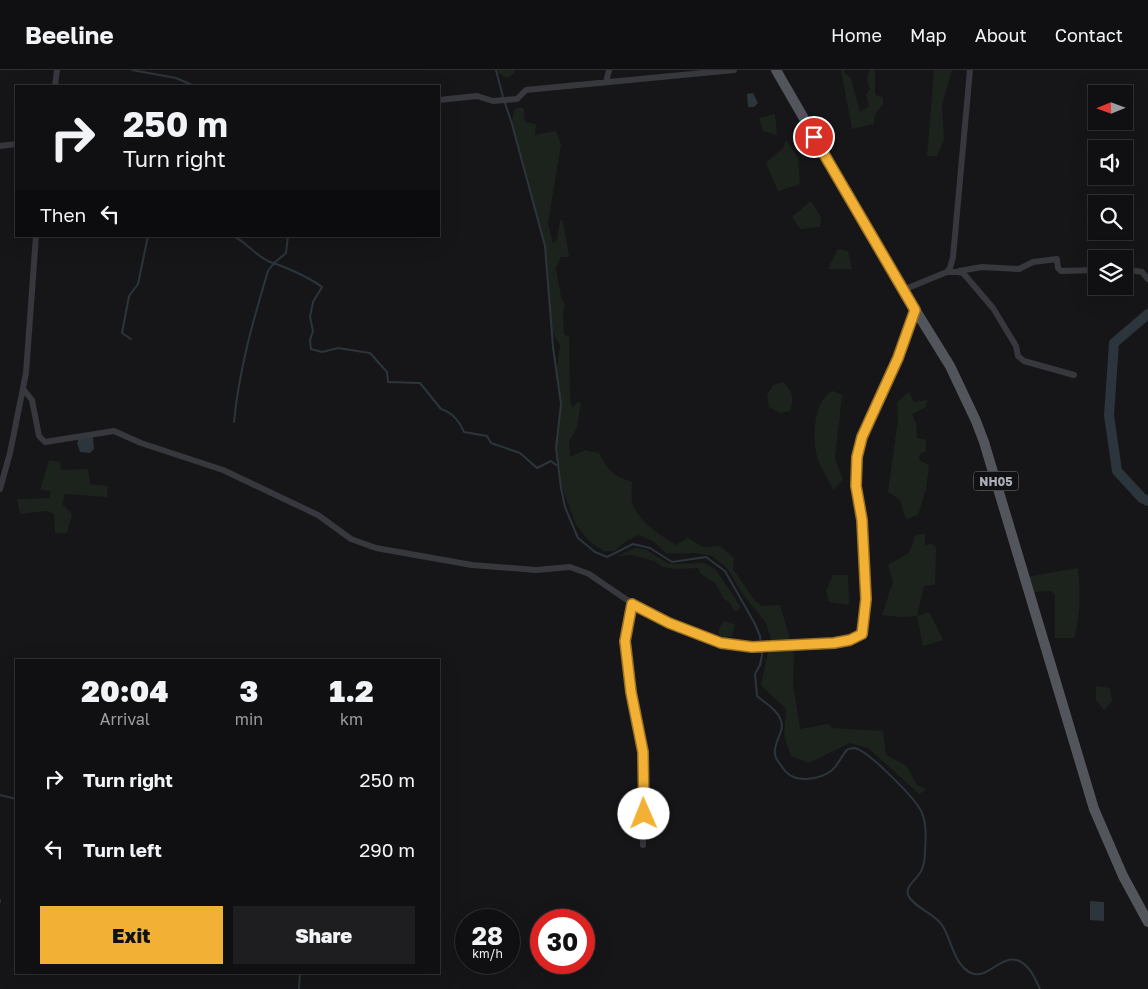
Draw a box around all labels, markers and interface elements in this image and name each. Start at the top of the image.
text: Beeline [25,20,114,49]
text: Home [831,24,882,46]
text: Map [910,24,947,46]
text: About [975,24,1027,46]
text: Contact [1055,24,1123,46]
north arrow [1088,85,1132,130]
map controls [1088,85,1133,295]
text: 250 m [123,103,228,145]
icon: right [40,105,105,170]
pin [793,116,835,158]
icon: arrive [800,123,828,151]
button: sound [1088,140,1133,185]
text: Turn right [123,145,226,172]
button: search [1088,195,1133,240]
icon: left [96,200,124,228]
text: Then [40,203,86,226]
button: layers [1088,250,1133,295]
road number: NH05 [974,472,1018,491]
text: 20:04 [81,673,168,709]
text: 3 [239,673,258,709]
text: 1.2 [329,673,374,709]
text: Arrival [100,709,150,729]
text: min [235,709,263,729]
text: km [340,709,363,729]
icon: right [40,765,68,793]
text: Turn right [83,768,173,791]
text: 250 m [360,768,415,791]
position arrow [617,787,669,839]
icon: left [40,835,68,863]
text: Turn left [83,838,162,861]
text: 290 m [359,838,415,861]
button: Exit [40,906,223,964]
button: Share [233,906,415,964]
speed limit sign: 30 [530,909,595,974]
text: 28 [472,920,503,951]
text: km/h [472,946,503,961]

